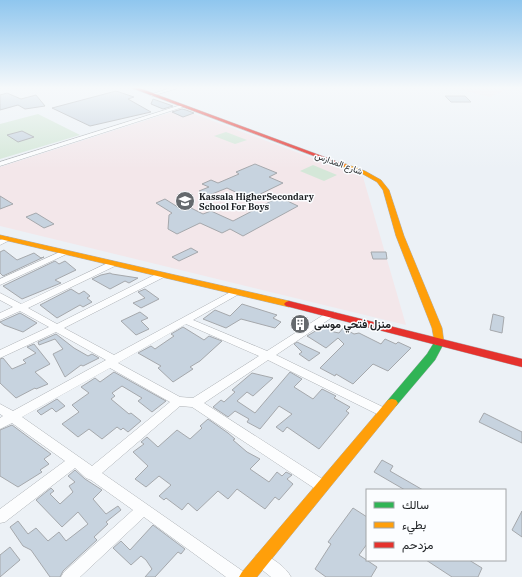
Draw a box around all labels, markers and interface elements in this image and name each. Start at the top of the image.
street label: شارع المدارس [313,149,364,178]
school or university icon: Kassala HigherSecondary School For Boys [174,190,196,212]
place label: Kassala HigherSecondary School For Boys [199,191,315,212]
building icon: منزل فتحي موسى [289,313,311,335]
place label: منزل فتحي موسى [314,317,391,333]
legend [366,489,506,561]
text: سالك [402,497,429,512]
text: بطيء [402,517,426,535]
text: مزدحم [402,537,433,553]

